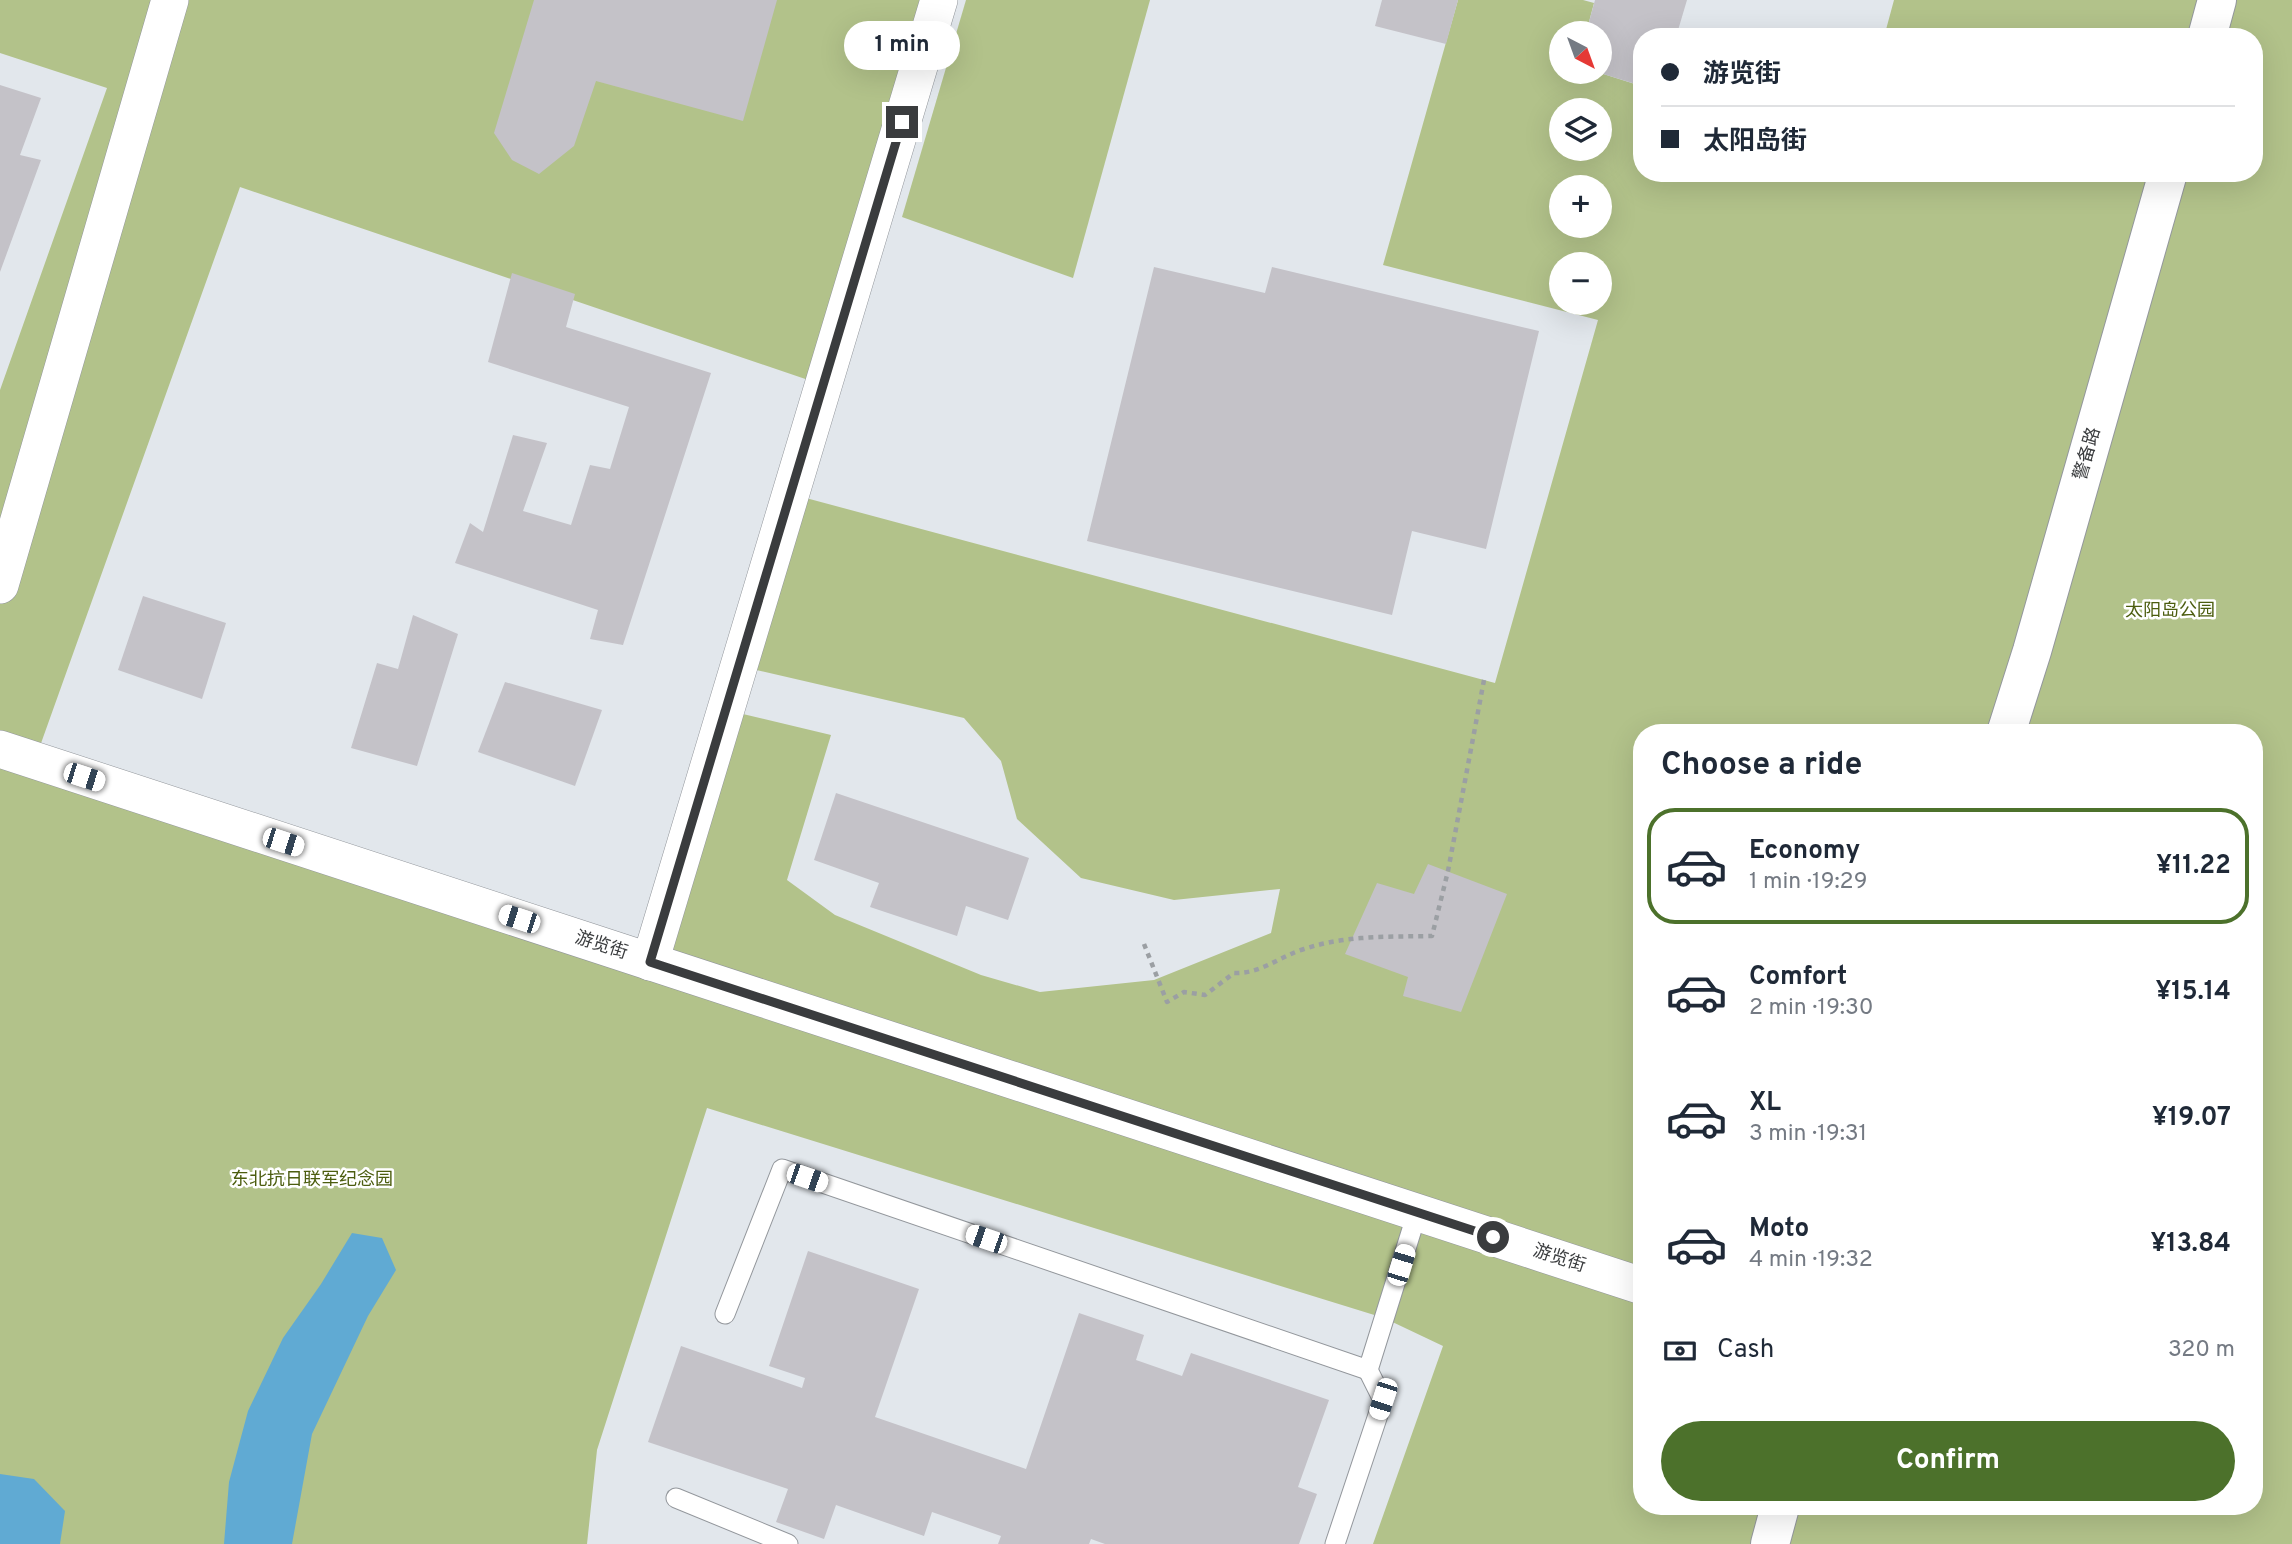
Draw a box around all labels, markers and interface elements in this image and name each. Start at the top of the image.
callout: 1 min [844,20,960,69]
north arrow [1549,21,1612,84]
map controls [1549,21,1612,315]
text: 1 min [874,31,930,60]
text: 游览街 [1703,59,1781,92]
button: layers [1549,98,1612,161]
route end [886,106,918,138]
text: 太阳岛街 [1703,126,1807,159]
button: + [1549,175,1612,238]
button: − [1549,252,1612,315]
street label: 警备路 [2070,425,2106,483]
park label: 太阳岛公园 [2125,600,2215,623]
text: Choose a ride [1661,746,1862,786]
car [61,761,108,793]
car [260,826,307,858]
icon: car [1665,835,1728,898]
text: Economy [1749,835,1860,868]
text: ¥11.22 [2156,850,2231,883]
text: 1 min · 19:29 [1749,868,1867,897]
car [496,903,543,935]
street label: 游览街 [572,927,630,965]
icon: car [1665,961,1728,1024]
text: Comfort [1749,961,1847,994]
text: ¥15.14 [2155,976,2231,1009]
text: 2 min · 19:30 [1749,994,1873,1023]
icon: car [1665,1087,1728,1150]
text: XL [1749,1087,1781,1120]
text: ¥19.07 [2152,1102,2231,1135]
text: 3 min · 19:31 [1749,1120,1867,1149]
car [784,1161,831,1195]
park label: 东北抗日联军纪念园 [231,1169,393,1192]
icon: car [1665,1213,1728,1276]
text: Moto [1749,1213,1809,1246]
route start [1477,1221,1509,1253]
car [963,1222,1010,1256]
text: ¥13.84 [2150,1228,2231,1261]
street label: 游览街 [1530,1240,1588,1278]
car [1385,1242,1418,1288]
text: 4 min · 19:32 [1749,1246,1873,1275]
icon: cash [1661,1332,1699,1370]
text: Cash [1717,1334,1774,1367]
text: 320 m [2168,1336,2235,1365]
car [1367,1376,1400,1422]
button: Confirm [1661,1421,2235,1501]

